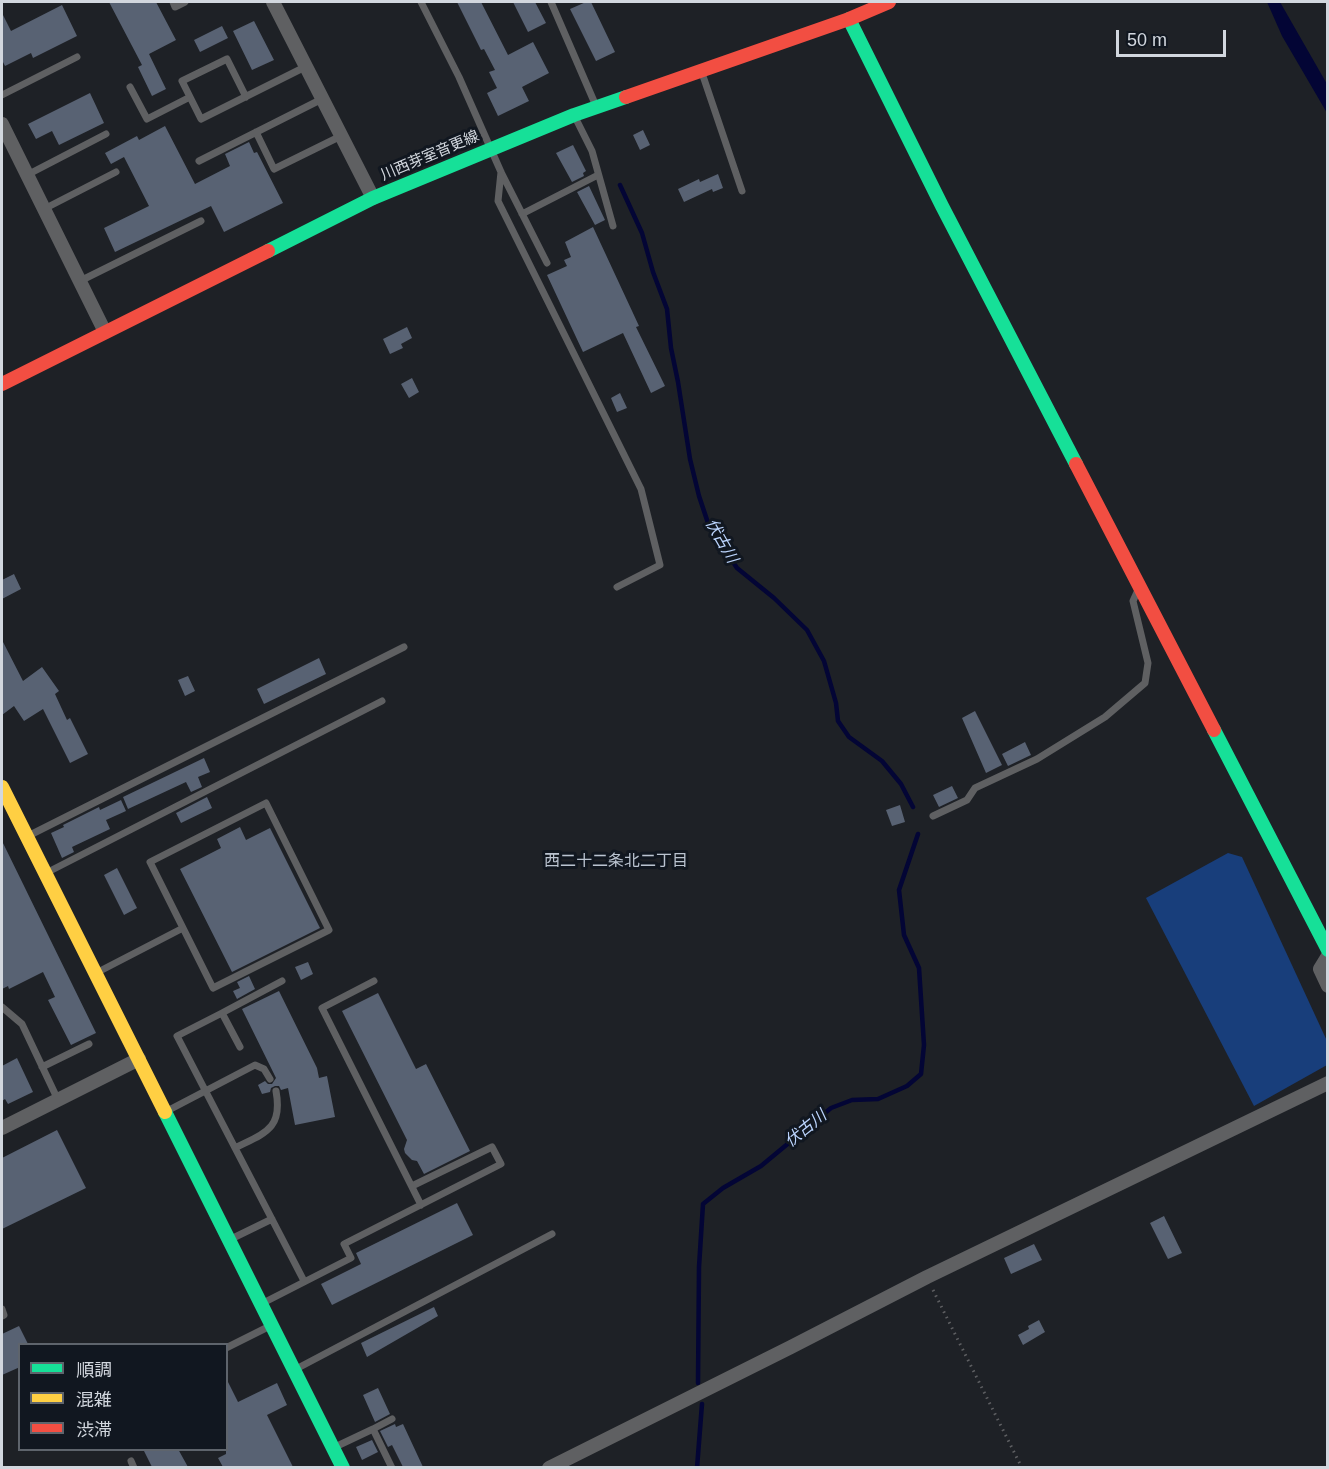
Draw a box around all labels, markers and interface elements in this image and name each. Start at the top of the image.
scale bar [1119,18,1228,56]
text: 50 m [1127,30,1167,50]
street label: 川西芽室音更線 [378,127,482,185]
water label: 伏古川 [701,515,741,567]
district label: 西二十二条北二丁目 [544,852,688,872]
water label: 伏古川 [781,1106,831,1152]
legend [18,1343,228,1451]
text: 順調 [76,1360,112,1380]
text: 混雑 [76,1390,112,1410]
text: 渋滞 [76,1420,112,1440]

